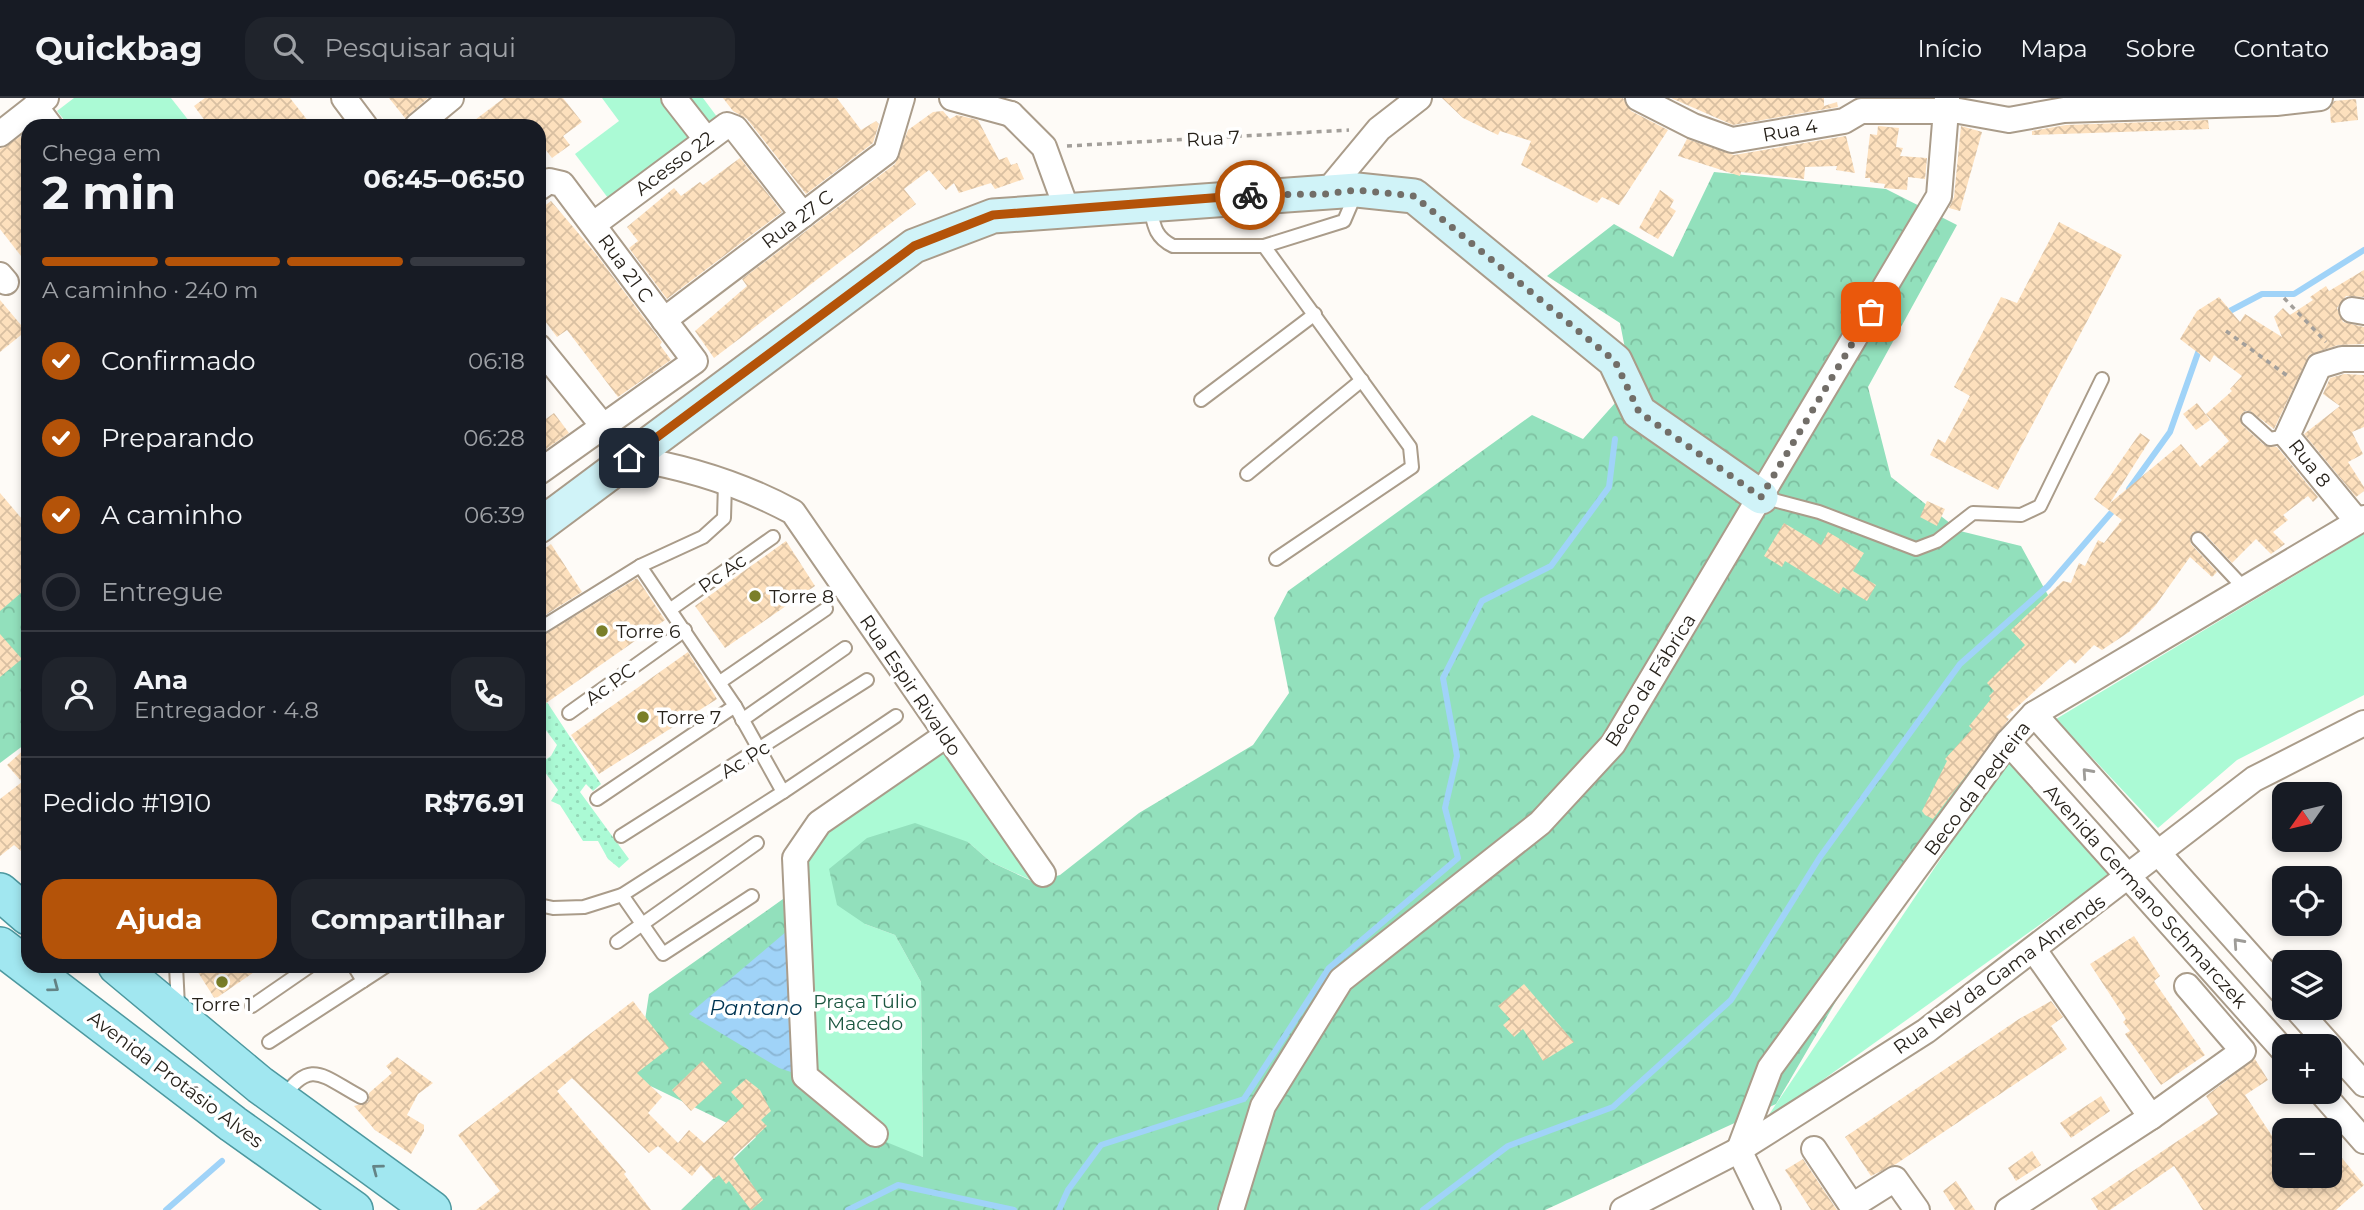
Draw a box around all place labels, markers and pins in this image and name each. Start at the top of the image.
pin [1841,282,1901,342]
pin [599,428,659,488]
place label: Torre 8 [769,585,834,608]
marker: Torre 8 [747,588,763,604]
place label: Torre 6 [616,620,681,643]
marker: Torre 6 [594,623,610,639]
place label: Torre 7 [657,706,721,729]
marker: Torre 7 [635,709,651,725]
marker: Torre 1 [214,974,230,990]
place label: Torre 1 [192,993,252,1016]

